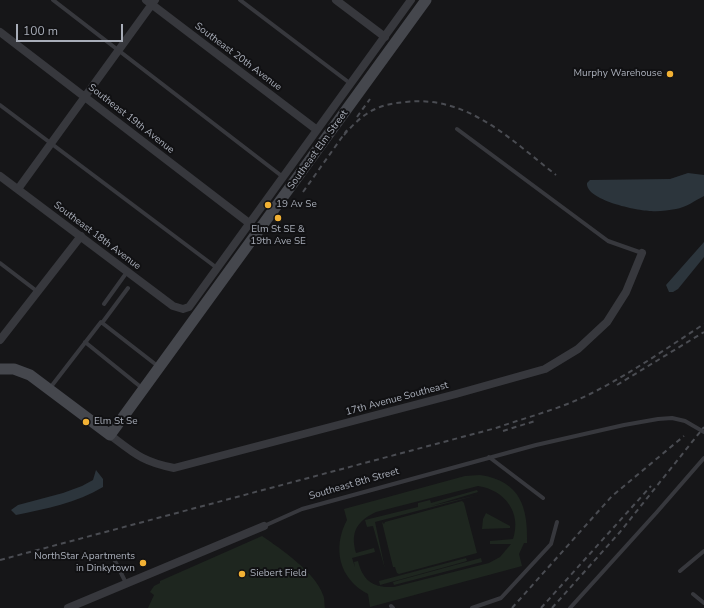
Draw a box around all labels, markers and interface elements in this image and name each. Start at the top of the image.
scale bar [18,16,125,42]
street label: Southeast 20th Avenue [192,20,284,94]
text: 100 m [23,23,58,39]
place label: Murphy Warehouse [574,68,662,80]
marker: Murphy Warehouse [665,69,675,79]
street label: Southeast 19th Avenue [86,82,176,156]
street label: Southeast Elm Street [285,108,351,192]
street label: Southeast 18th Avenue [51,199,143,273]
place label: 19 Av Se [276,199,317,211]
marker: 19 Av Se [263,200,273,210]
marker: Elm St SE & 19th Ave SE [273,213,283,223]
place label: Elm St SE & 19th Ave SE [250,224,306,248]
street label: 17th Avenue Southeast [344,380,450,418]
place label: Elm St Se [94,416,138,428]
marker: Elm St Se [81,417,91,427]
street label: Southeast 8th Street [308,465,400,503]
place label: NorthStar Apartments in Dinkytown [34,551,135,574]
marker: NorthStar Apartments in Dinkytown [138,558,148,568]
place label: Siebert Field [250,568,307,580]
marker: Siebert Field [237,569,247,579]

